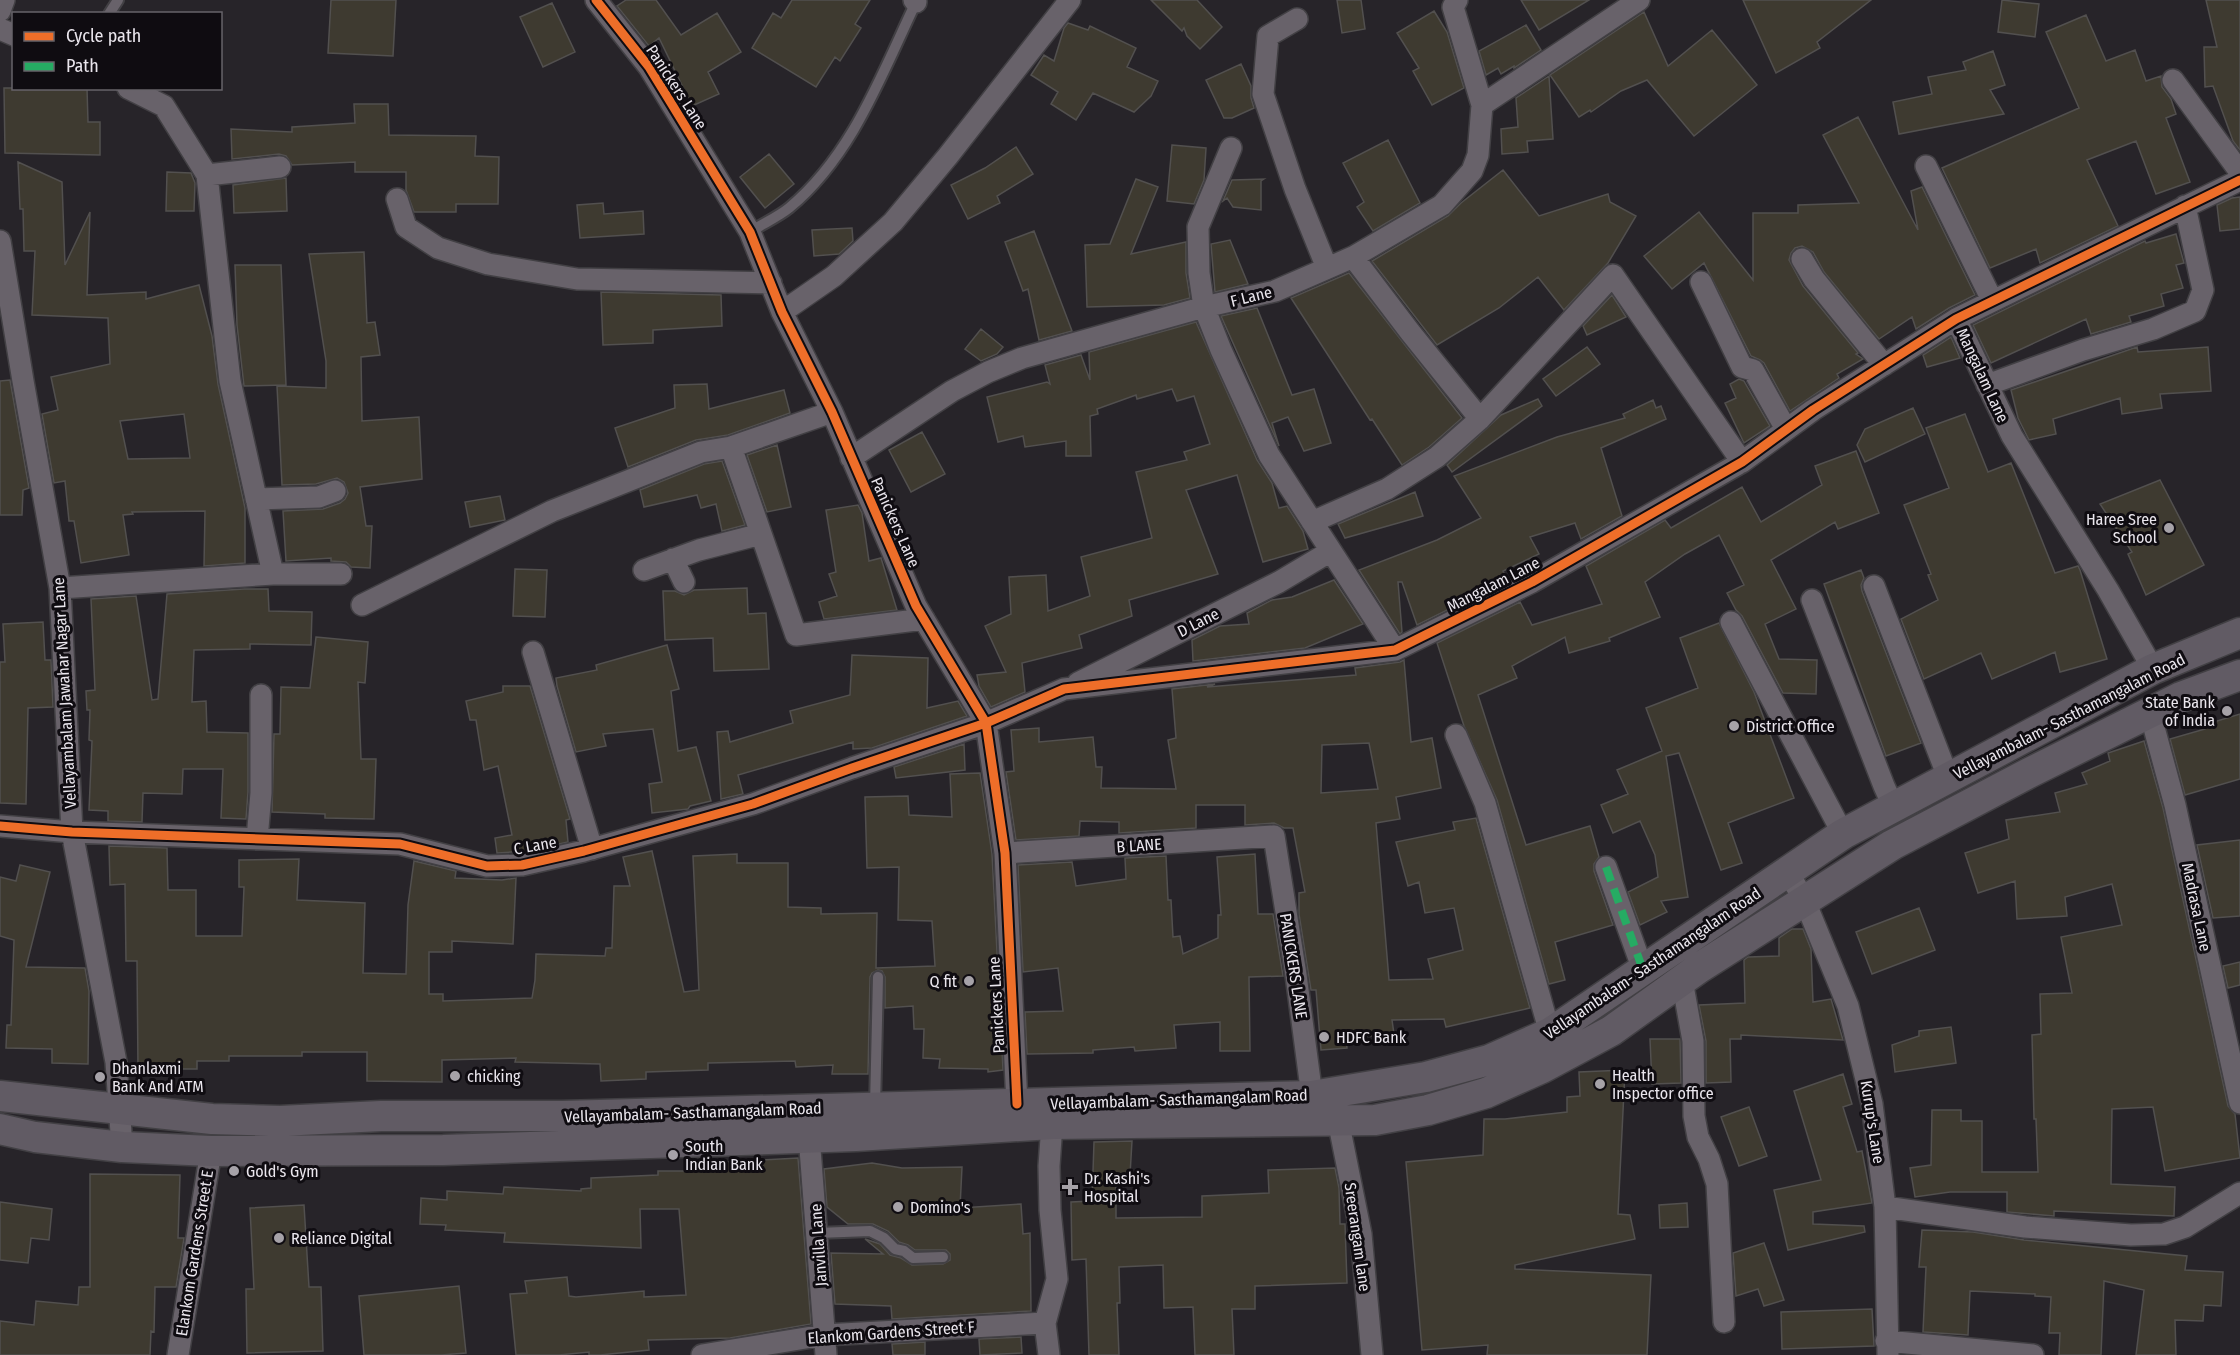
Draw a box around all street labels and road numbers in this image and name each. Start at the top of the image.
street label: Panickers Lane [642,41,711,133]
street label: F Lane [1228,282,1274,311]
street label: Mangalam Lane [1952,325,2013,425]
street label: Panickers Lane [867,474,924,570]
street label: Mangalam Lane [1444,553,1543,616]
street label: Vellayambalam Jawahar Nagar Lane [49,577,80,809]
street label: D Lane [1174,604,1222,641]
street label: Vellayambalam- Sasthamangalam Road [1950,650,2188,783]
street label: C Lane [512,832,558,859]
street label: B LANE [1116,834,1162,857]
street label: Madrasa Lane [2178,861,2215,953]
street label: Vellayambalam- Sasthamangalam Road [1540,884,1764,1043]
street label: PANICKERS LANE [1276,912,1311,1020]
street label: Panickers Lane [984,956,1009,1054]
street label: Kurup's Lane [1857,1079,1888,1165]
street label: Vellayambalam- Sasthamangalam Road [1050,1086,1308,1113]
street label: Vellayambalam- Sasthamangalam Road [564,1099,822,1126]
street label: Elankom Gardens Street E [172,1169,217,1337]
street label: Sreerangam lane [1340,1181,1375,1293]
street label: Janvilla Lane [806,1203,831,1287]
street label: Elankom Gardens Street F [807,1317,975,1348]

